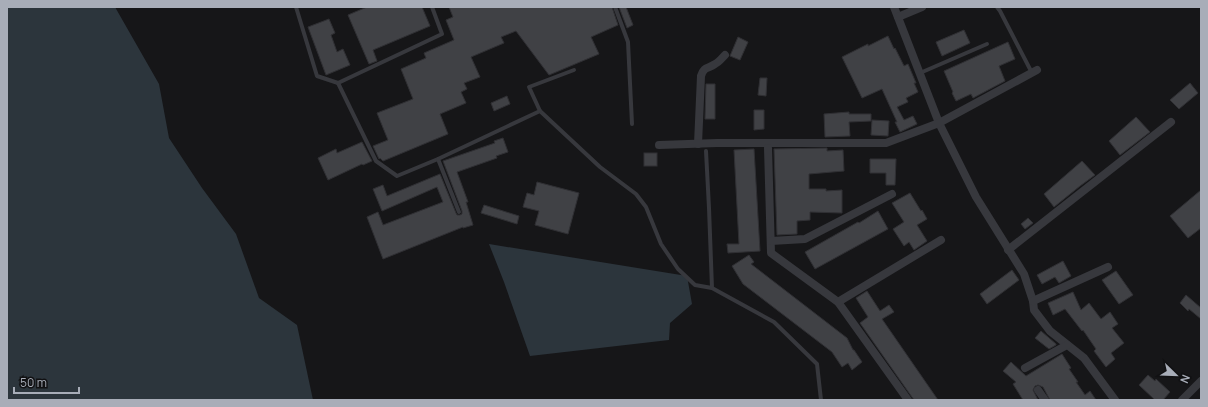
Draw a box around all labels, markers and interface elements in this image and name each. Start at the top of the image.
north arrow [1156,355,1196,395]
scale bar [14,369,79,395]
text: N [1177,373,1194,386]
text: 50 m [20,374,47,391]

